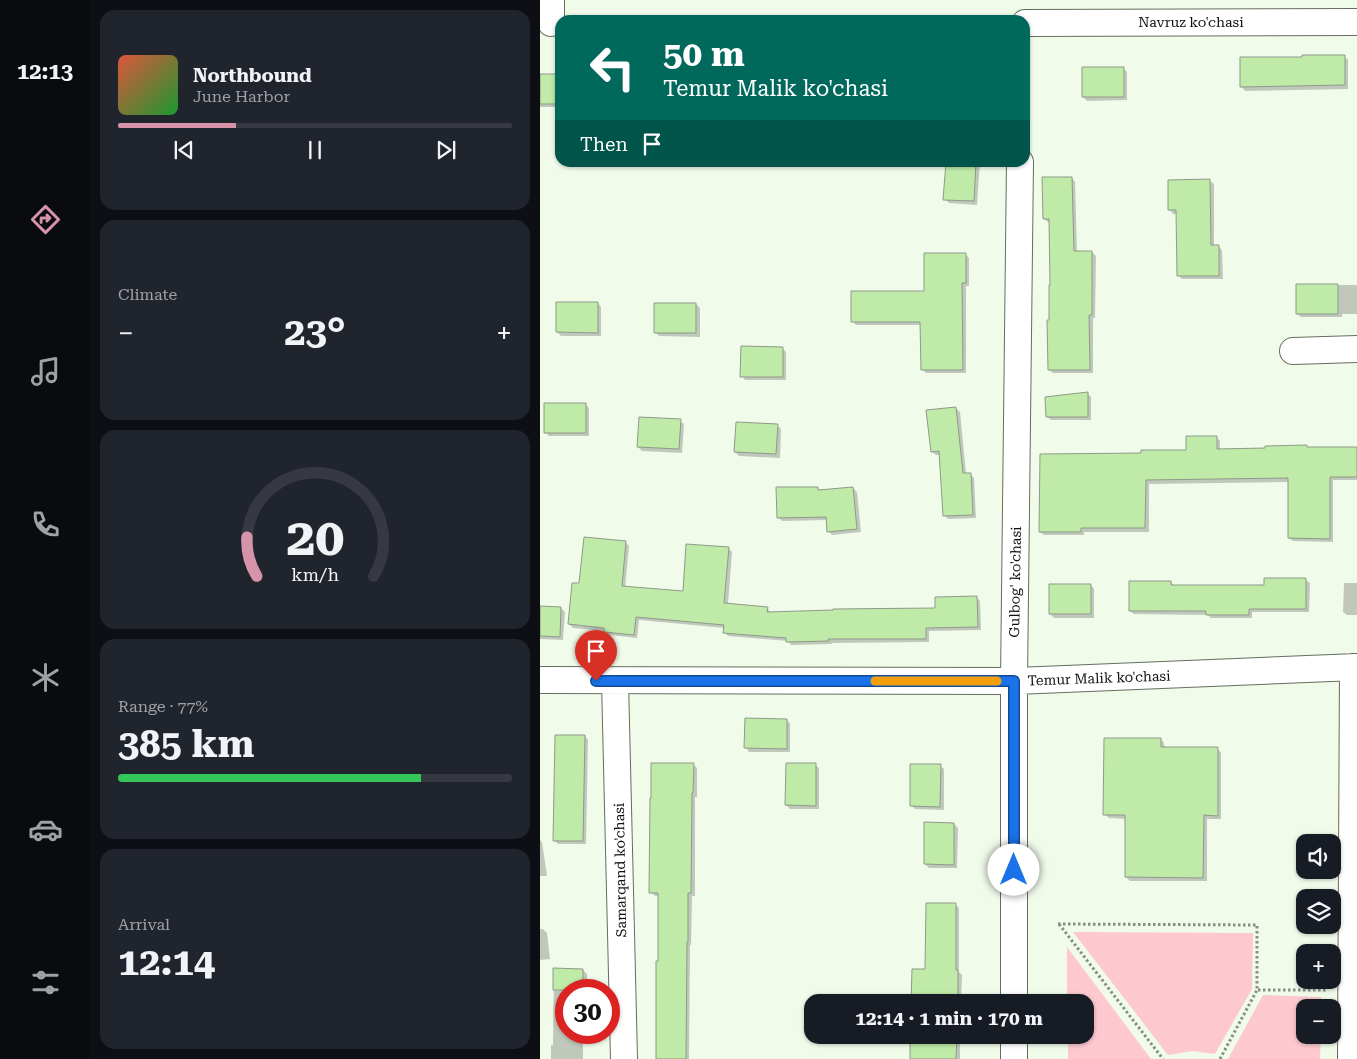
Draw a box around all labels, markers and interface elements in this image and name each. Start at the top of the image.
street label: Navruz ko'chasi [1138,14,1244,30]
text: 50 m [663,34,745,75]
icon: left [580,35,645,100]
text: 12:13 [17,59,73,84]
text: Northbound [193,64,312,87]
text: Temur Malik ko'chasi [663,76,888,101]
text: June Harbor [193,87,290,106]
icon: arrive [638,130,666,158]
text: Then [580,133,628,156]
icon: previous [170,136,198,164]
icon: pause [301,136,329,164]
icon: next [432,136,460,164]
icon: directions [28,202,63,237]
text: Climate [118,285,177,304]
text: 23° [284,310,346,354]
text: − [118,317,134,350]
text: + [496,317,512,350]
icon: music [28,354,63,389]
icon: phone [28,507,63,542]
text: 20 [286,507,344,568]
street label: Gulbog' ko'chasi [1006,526,1024,638]
text: km/h [291,564,339,585]
pin [575,630,617,681]
icon: arrive [582,637,610,665]
icon: climate [28,660,63,695]
street label: Temur Malik ko'chasi [1027,667,1171,688]
text: Range · 77% [118,697,208,716]
text: 385 km [118,722,254,766]
street label: Samarqand ko'chasi [611,802,629,937]
icon: car [28,812,63,847]
map controls [1296,834,1341,1044]
button: sound [1296,834,1341,879]
position arrow [987,843,1039,895]
button: layers [1296,889,1341,934]
text: Arrival [118,915,170,934]
text: 12:14 [118,940,215,984]
button: + [1296,944,1341,989]
icon: filters [28,965,63,1000]
speed limit sign: 30 [555,979,620,1044]
button: − [1296,999,1341,1044]
text: 12:14 · 1 min · 170 m [855,1007,1043,1030]

